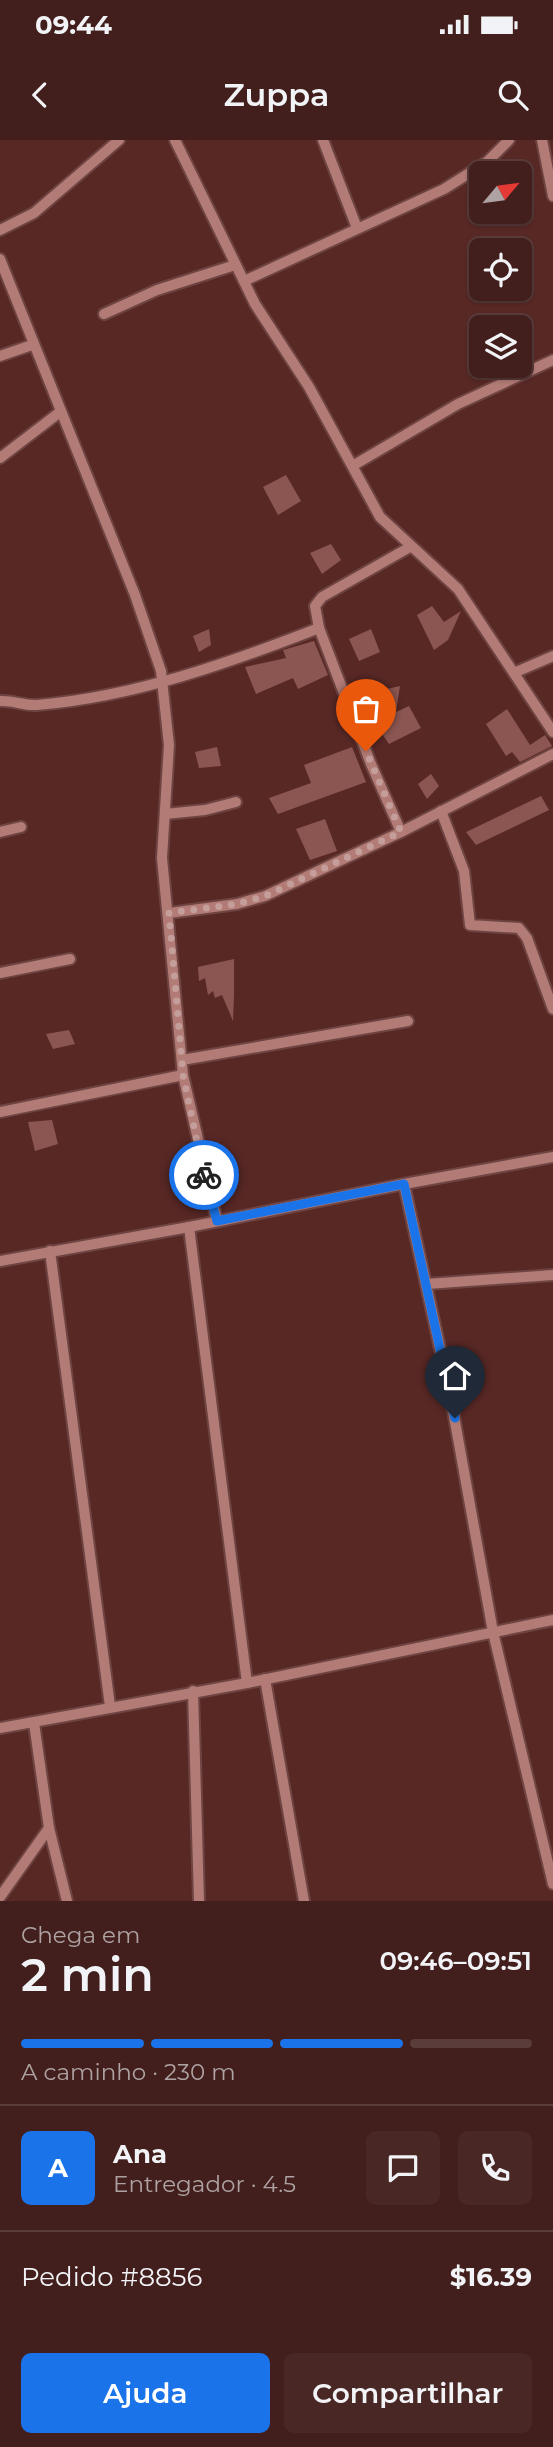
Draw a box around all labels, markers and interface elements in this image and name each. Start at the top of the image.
text: 09:44 [35,9,112,41]
text: Zuppa [224,75,329,114]
icon: back [21,76,59,114]
icon: search [494,76,532,114]
north arrow [469,161,532,224]
map controls [469,161,532,378]
button: locate [469,238,532,301]
button: layers [469,315,532,378]
pin [336,679,396,751]
icon: bag [347,690,385,728]
courier [169,1140,239,1210]
icon: bike [185,1156,223,1194]
pin [425,1346,485,1418]
icon: home [436,1357,474,1395]
text: Chega em [21,1921,140,1949]
text: 09:46–09:51 [379,1945,532,1977]
text: 2 min [21,1946,154,2003]
text: A caminho · 230 m [21,2058,236,2086]
button: chat [366,2131,440,2205]
button: phone [458,2131,532,2205]
text: Ana [113,2138,167,2170]
text: A [48,2152,68,2184]
text: Entregador · 4.5 [113,2170,296,2198]
text: Pedido #8856 [21,2261,202,2293]
text: $16.39 [450,2261,532,2293]
button: Ajuda [21,2353,270,2433]
button: Compartilhar [284,2353,532,2433]

